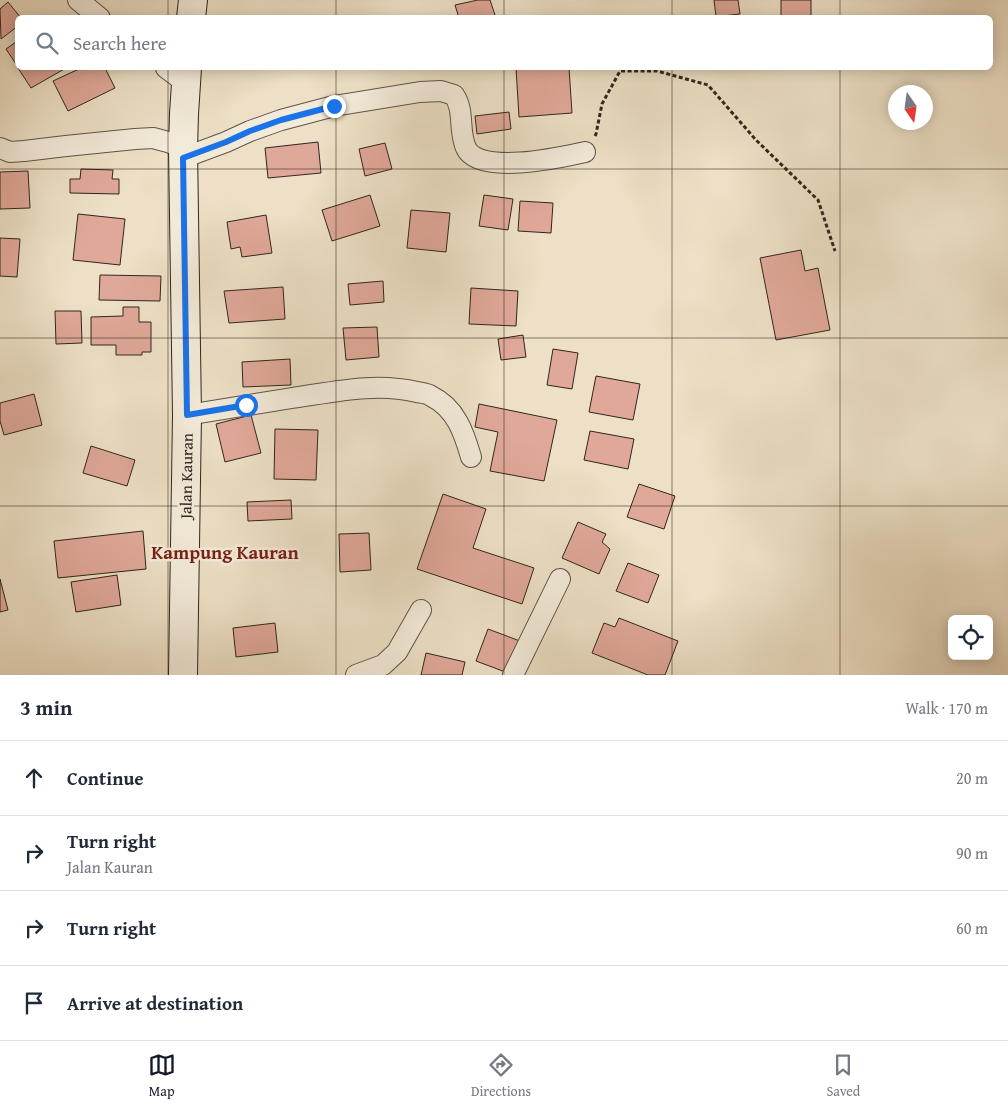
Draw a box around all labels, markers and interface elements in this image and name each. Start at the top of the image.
search box [15,15,993,70]
icon: search [33,29,61,57]
text: Search here [73,29,167,57]
north arrow [888,85,933,130]
route end [323,95,346,118]
route start [235,394,258,417]
street label: Jalan Kauran [173,433,199,521]
district label: Kampung Kauran [151,538,299,566]
map controls [948,615,993,660]
button: locate [948,615,993,660]
text: 3 min [20,692,72,723]
text: Walk · 170 m [905,696,988,720]
icon: ahead [20,764,48,792]
text: Continue [67,764,144,792]
text: 20 m [956,766,988,790]
text: Turn right [67,827,156,855]
icon: right [20,839,48,867]
text: 90 m [956,841,988,865]
text: Jalan Kauran [67,855,153,879]
icon: right [20,914,48,942]
text: Turn right [67,914,156,942]
text: 60 m [956,916,988,940]
icon: arrive [20,989,48,1017]
text: Arrive at destination [67,989,243,1017]
tab: Map [148,1051,176,1101]
tab: Directions [471,1051,531,1101]
tab: Saved [826,1051,860,1101]

